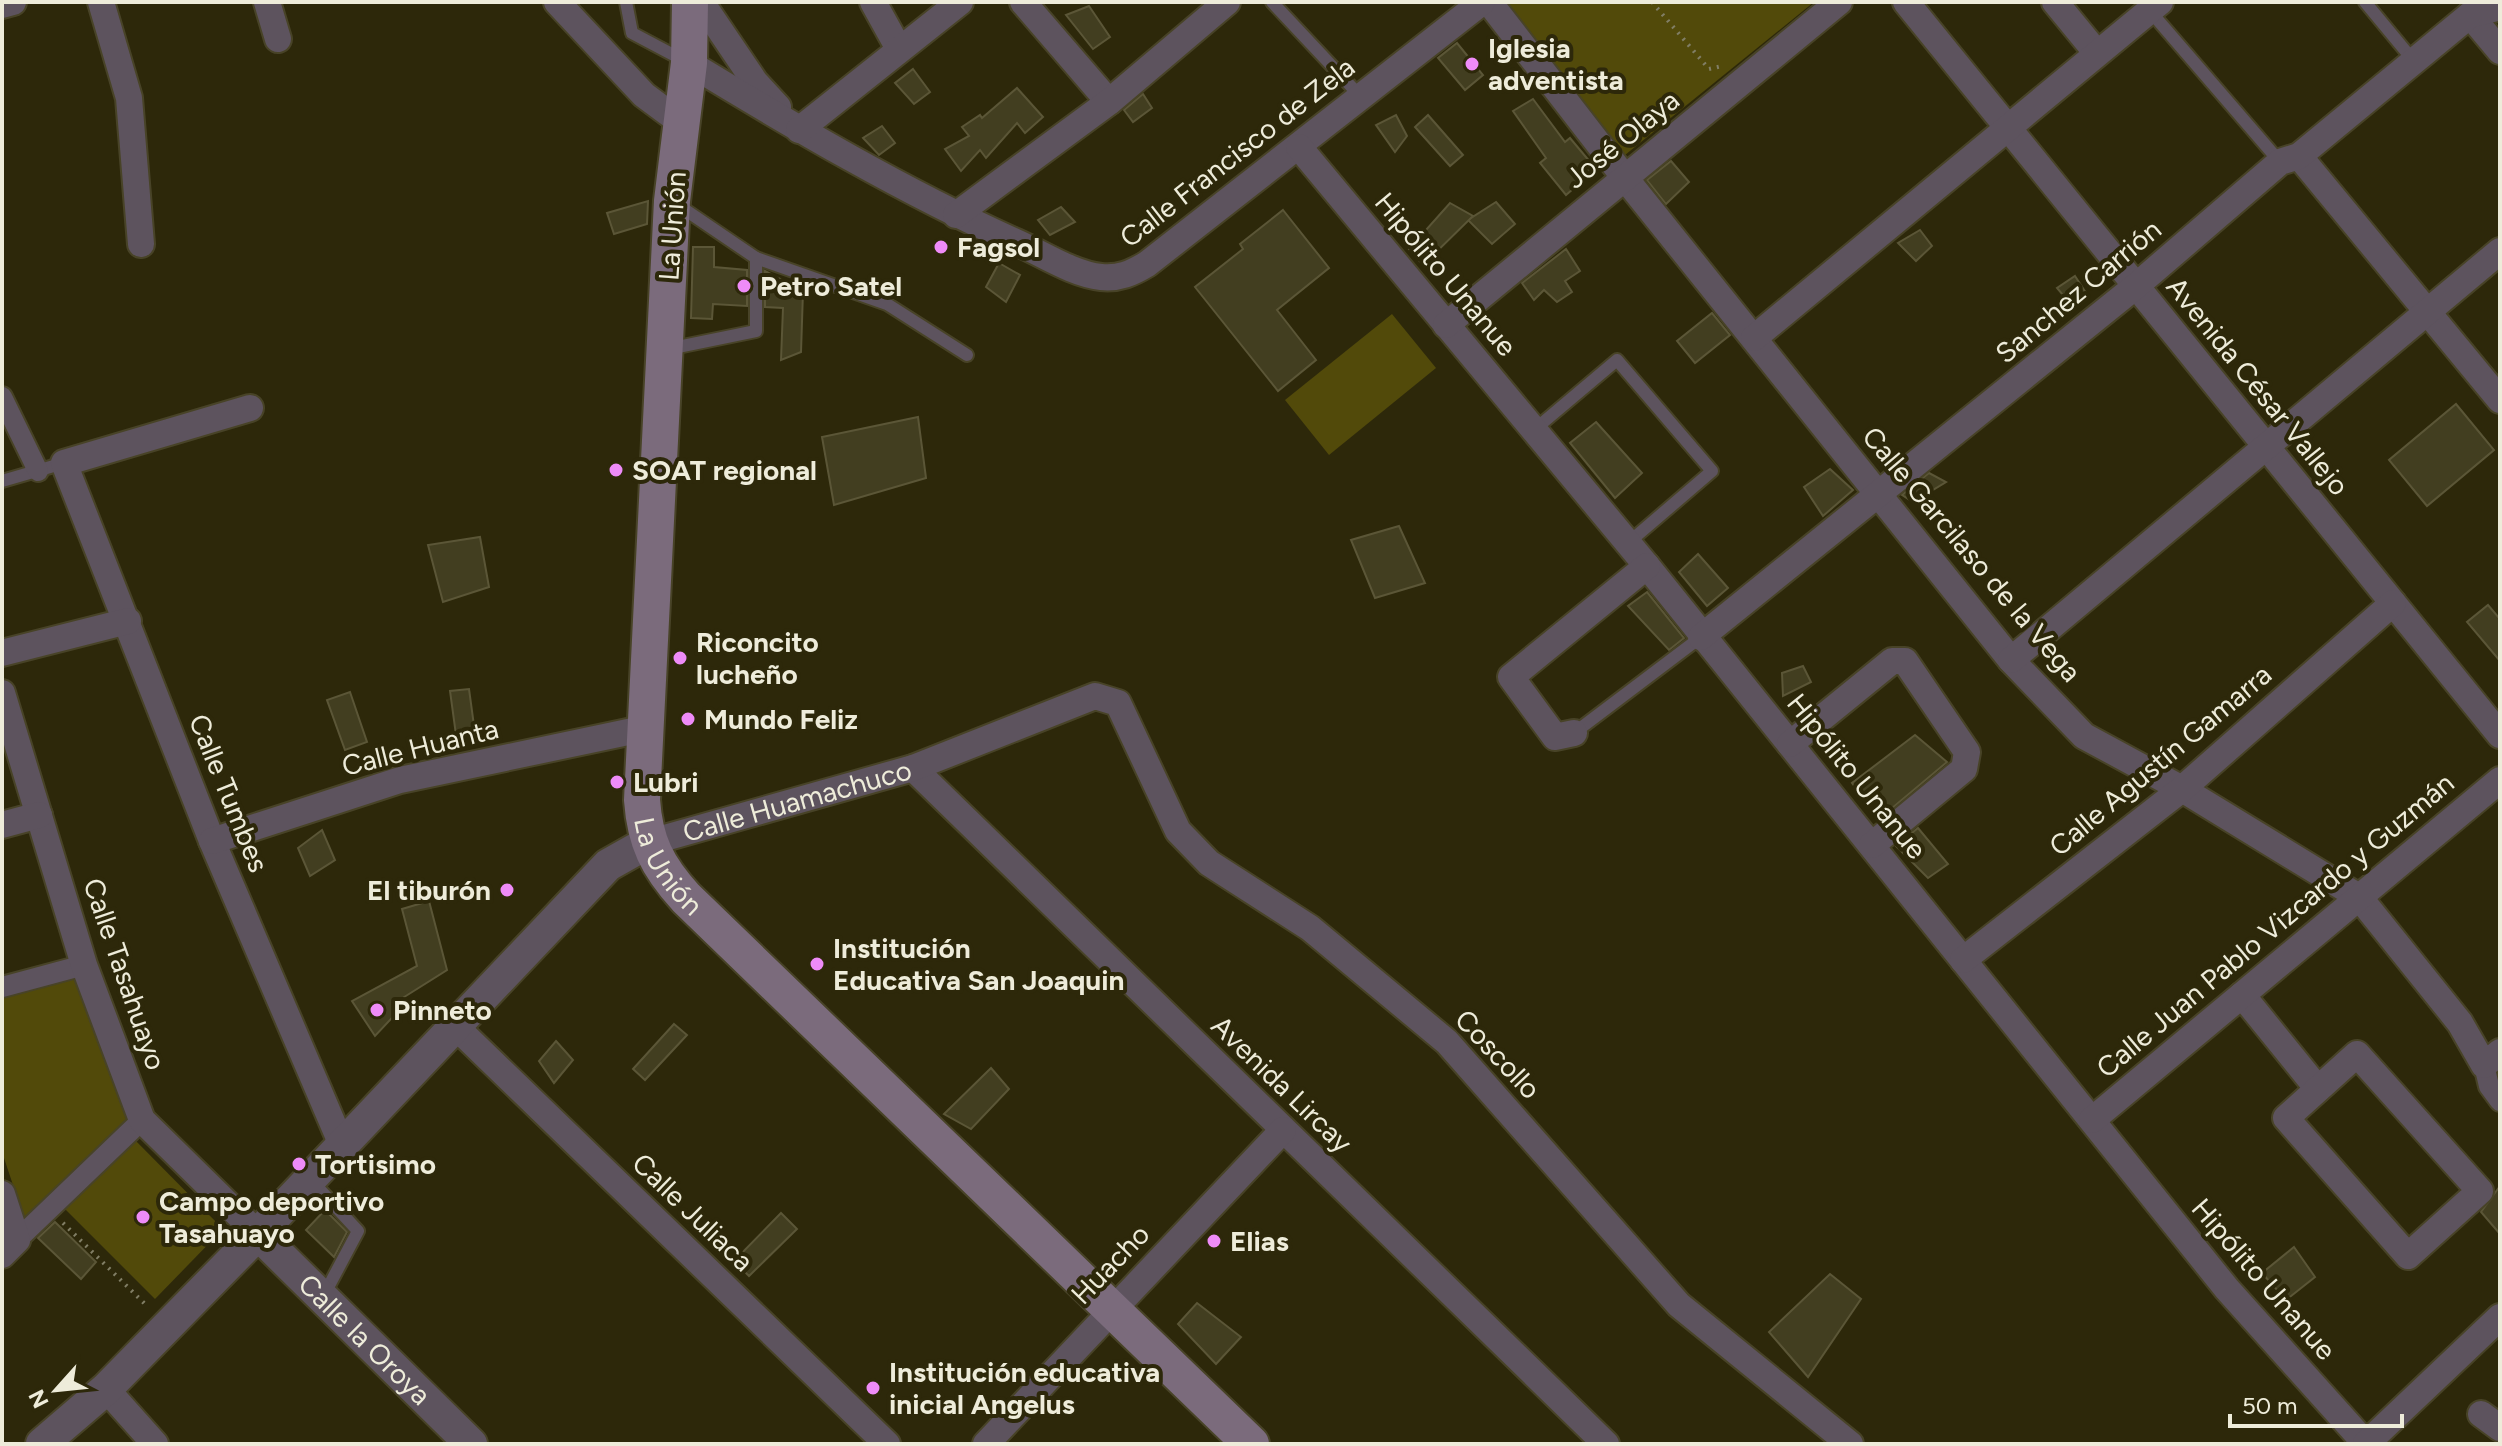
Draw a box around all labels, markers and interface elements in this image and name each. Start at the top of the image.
place label: Iglesia adventista [1488,31,1624,97]
street label: Calle Francisco de Zela [1113,50,1361,254]
marker: Iglesia adventista [1463,55,1481,73]
street label: José Olaya [1558,83,1686,195]
street label: La Unión [651,170,693,282]
street label: Hipólito Unanue [1368,185,1524,363]
street label: Sanchez Carrión [1988,212,2168,370]
place label: Fagsol [957,230,1040,264]
marker: Fagsol [932,238,950,256]
place label: Petro Satel [760,269,902,303]
street label: Avenida César Vallejo [2160,270,2356,502]
marker: Petro Satel [735,277,753,295]
street label: Calle Garcilaso de la Vega [1855,420,2089,688]
place label: SOAT regional [632,453,817,487]
marker: SOAT regional [607,461,625,479]
place label: Riconcito lucheño [696,625,819,691]
marker: Riconcito lucheño [671,649,689,667]
street label: Calle Agustín Gamarra [2042,657,2278,863]
street label: Hipólito Unanue [1780,686,1934,866]
place label: Mundo Feliz [704,702,858,736]
street label: Calle Tumbes [182,709,276,877]
marker: Mundo Feliz [679,710,697,728]
street label: Calle Huanta [338,711,502,783]
street label: Calle Huamachuco [679,752,915,849]
place label: Lubri [633,765,699,799]
street label: Calle Juan Pablo Vizcardo y Guzmán [2089,765,2461,1085]
marker: Lubri [608,773,626,791]
street label: La Unión [627,814,710,922]
place label: El tiburón [367,873,491,907]
street label: Calle Tasahuayo [76,874,174,1074]
marker: El tiburón [498,881,516,899]
place label: Institución Educativa San Joaquin [833,931,1124,997]
marker: Institución Educativa San Joaquin [808,955,826,973]
place label: Pinneto [393,993,492,1027]
marker: Pinneto [368,1001,386,1019]
street label: Coscollo [1448,1002,1548,1106]
street label: Avenida Lircay [1205,1008,1360,1160]
street label: Calle Juliaca [625,1146,761,1278]
place label: Tortisimo [315,1147,436,1181]
marker: Tortisimo [290,1155,308,1173]
place label: Campo deportivo Tasahuayo [159,1184,384,1250]
street label: Hipólito Unanue [2185,1191,2343,1367]
marker: Campo deportivo Tasahuayo [134,1208,152,1226]
street label: Huacho [1064,1217,1156,1311]
place label: Elias [1230,1224,1289,1258]
marker: Elias [1205,1232,1223,1250]
street label: Calle la Oroya [292,1267,438,1412]
north arrow [16,1350,96,1430]
place label: Institución educativa inicial Angelus [889,1355,1160,1421]
scale bar [2230,1378,2402,1428]
marker: Institución educativa inicial Angelus [864,1379,882,1397]
text: N [23,1385,55,1413]
text: 50 m [2242,1391,2298,1420]

